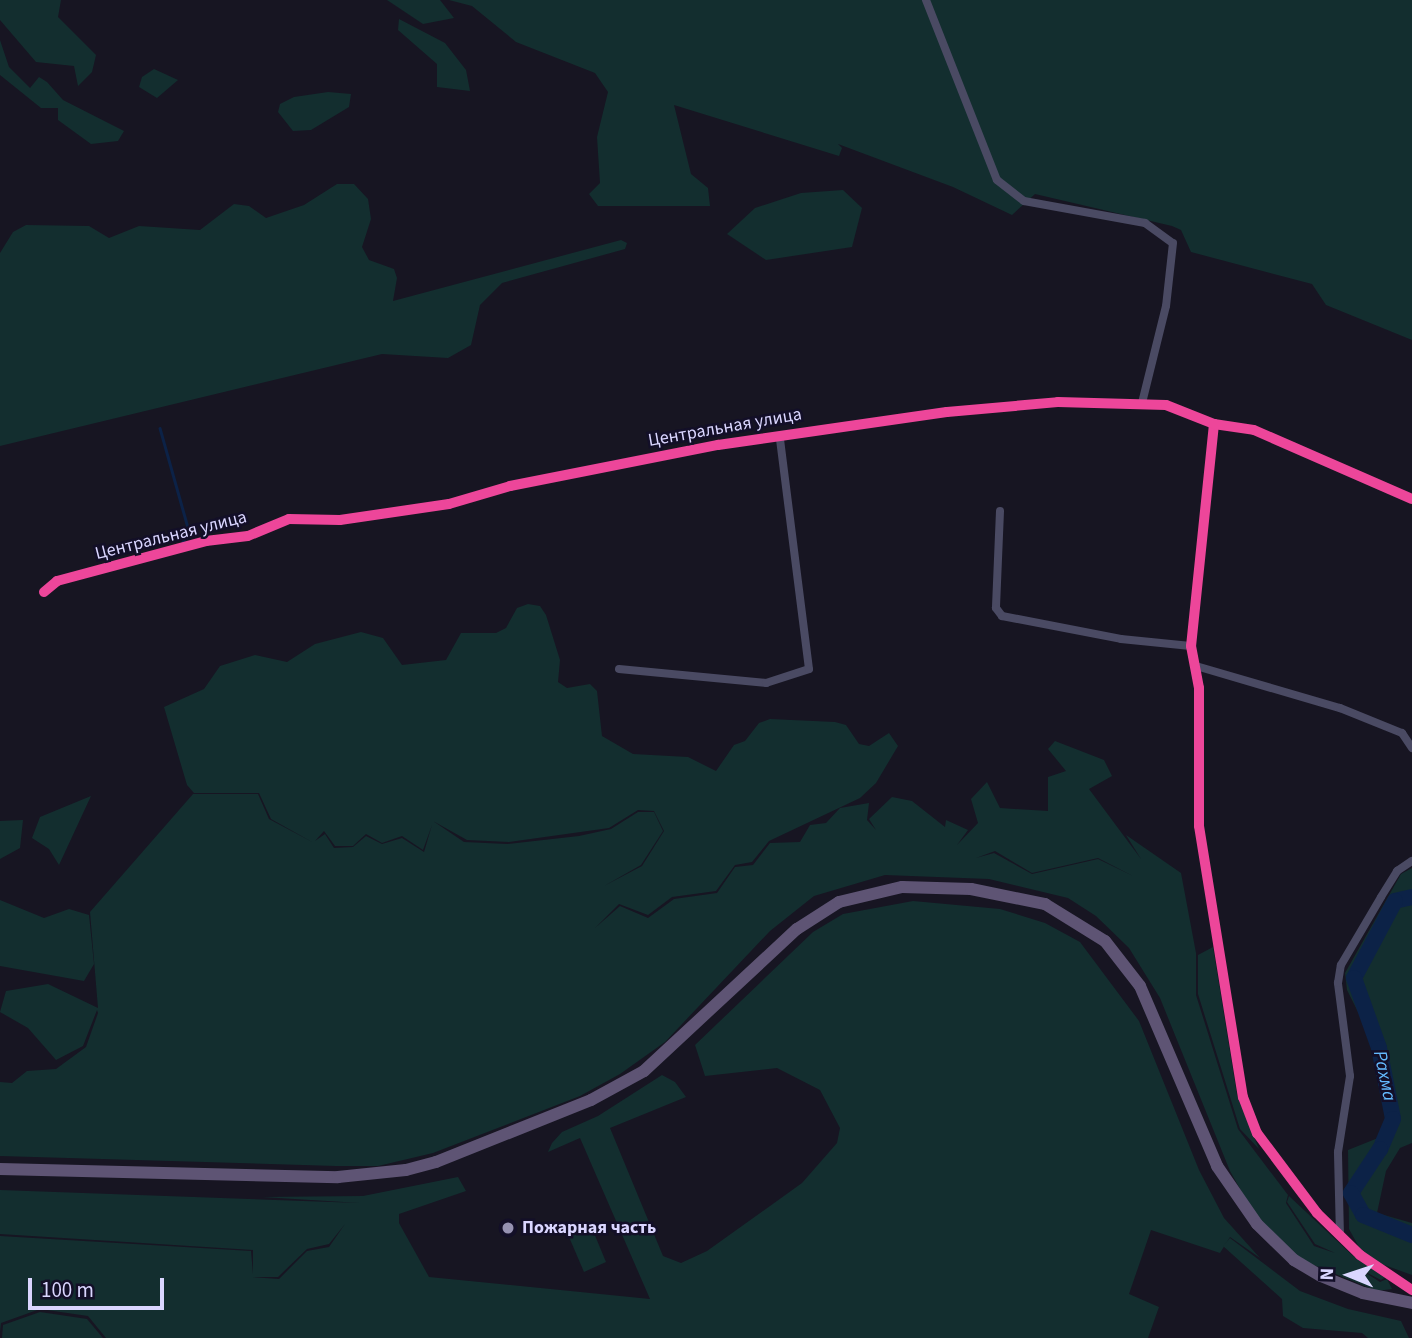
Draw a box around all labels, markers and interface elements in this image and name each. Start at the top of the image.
street label: Центральная улица [647,404,803,452]
street label: Центральная улица [93,507,249,565]
water label: Рахма [1368,1049,1400,1103]
place label: Пожарная часть [522,1217,656,1239]
marker: Пожарная часть [500,1220,516,1236]
north arrow [1314,1240,1384,1310]
scale bar [32,1264,168,1308]
text: N [1314,1267,1341,1281]
text: 100 m [41,1275,94,1305]

